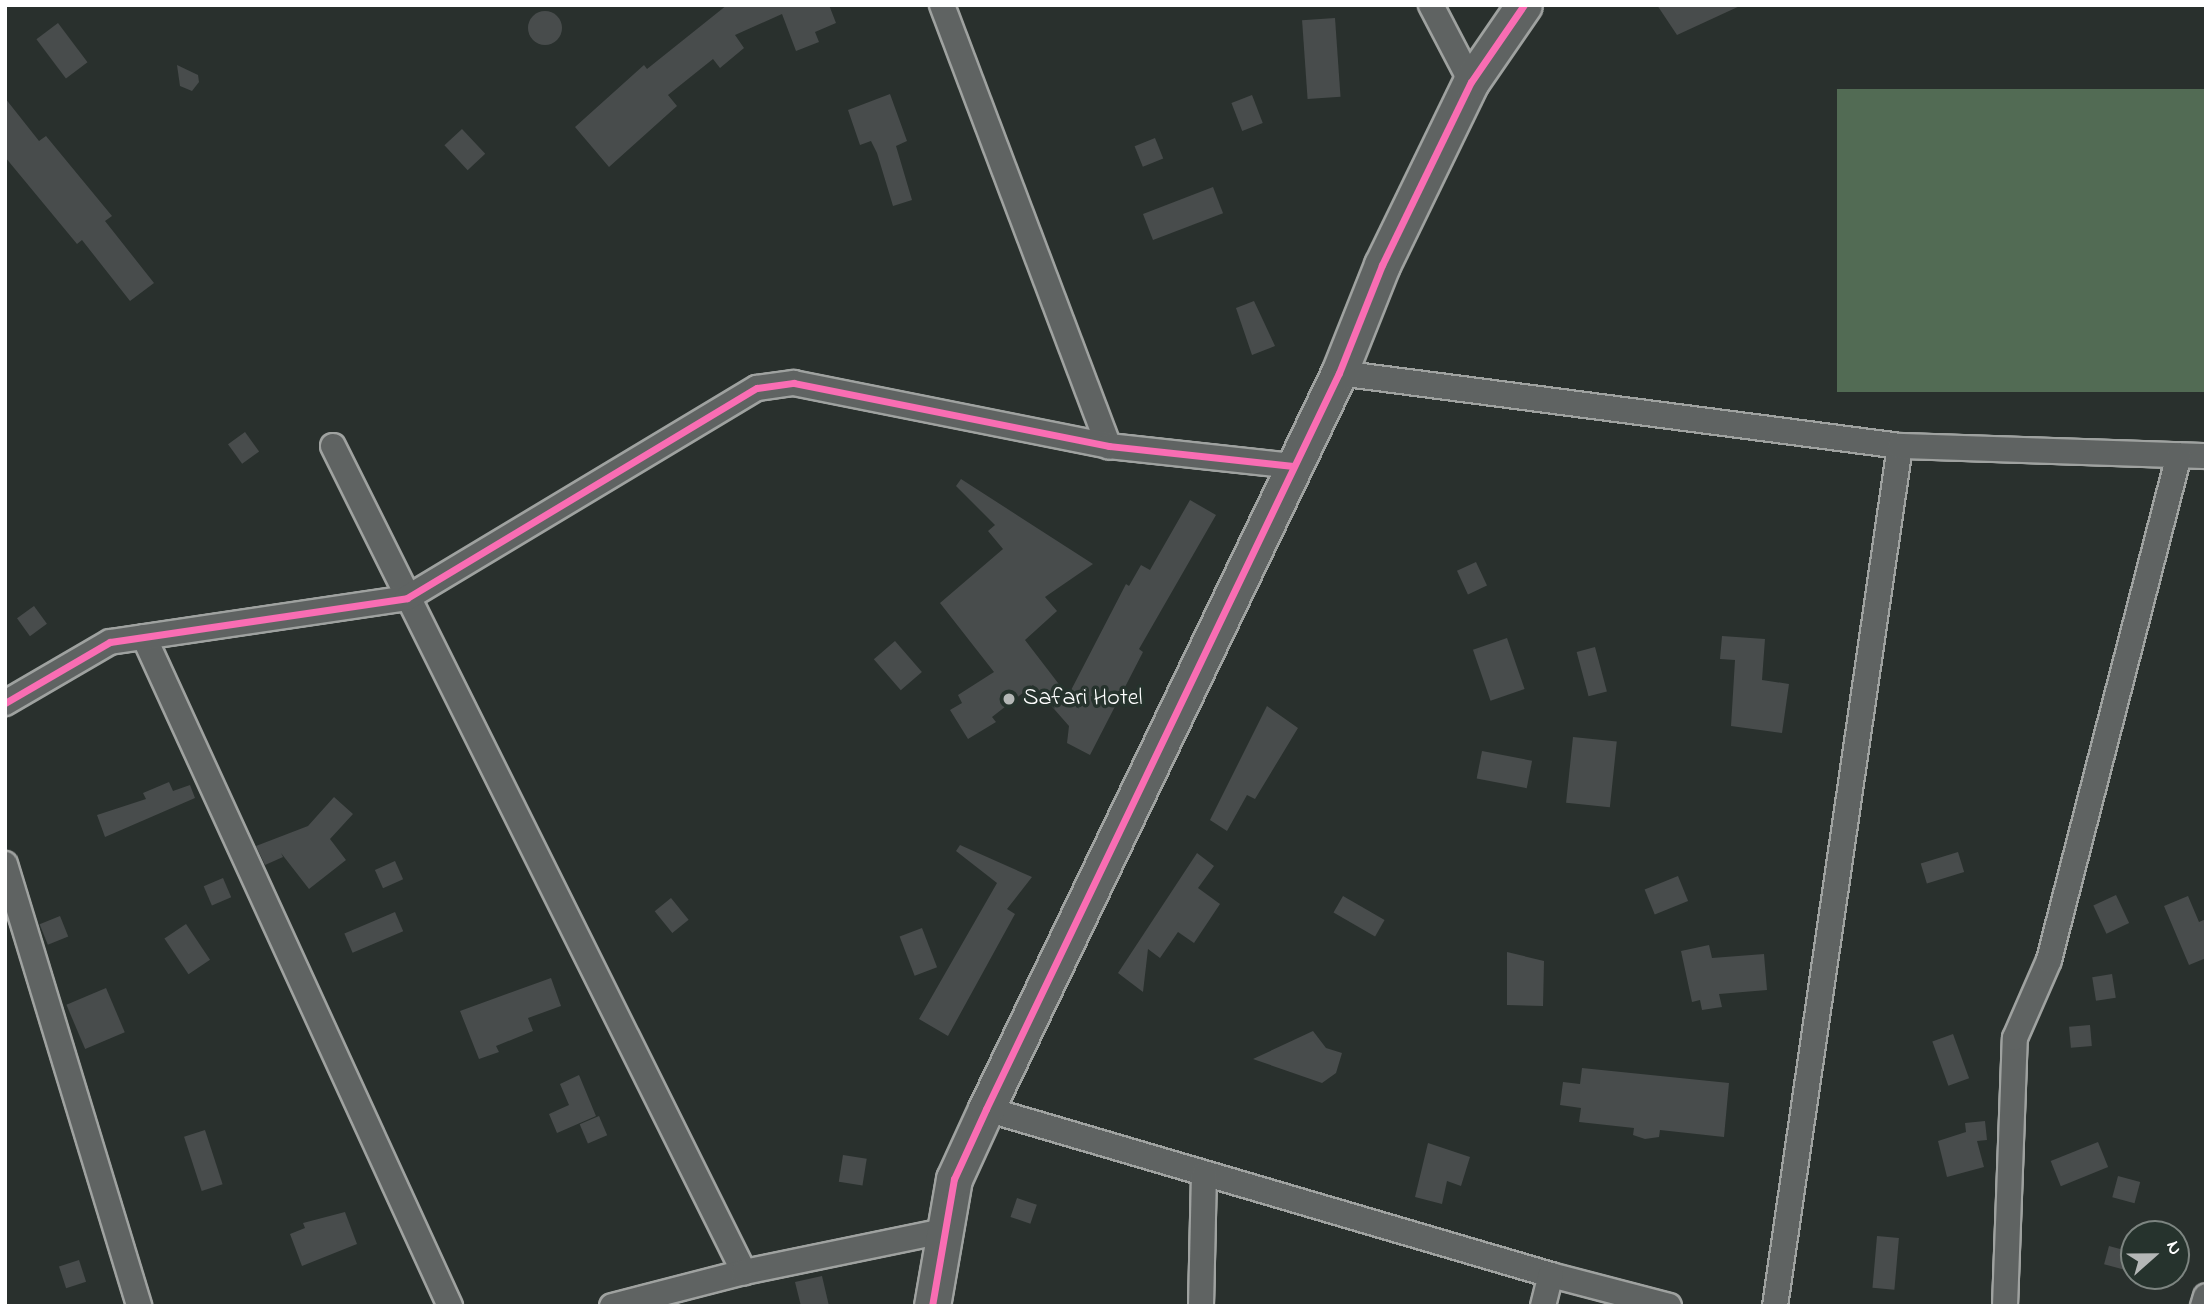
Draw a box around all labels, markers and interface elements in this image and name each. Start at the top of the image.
place label: Safari Hotel [1023,685,1142,713]
marker: Safari Hotel [1001,691,1017,707]
north arrow [2120,1220,2190,1290]
text: N [2158,1237,2188,1259]

